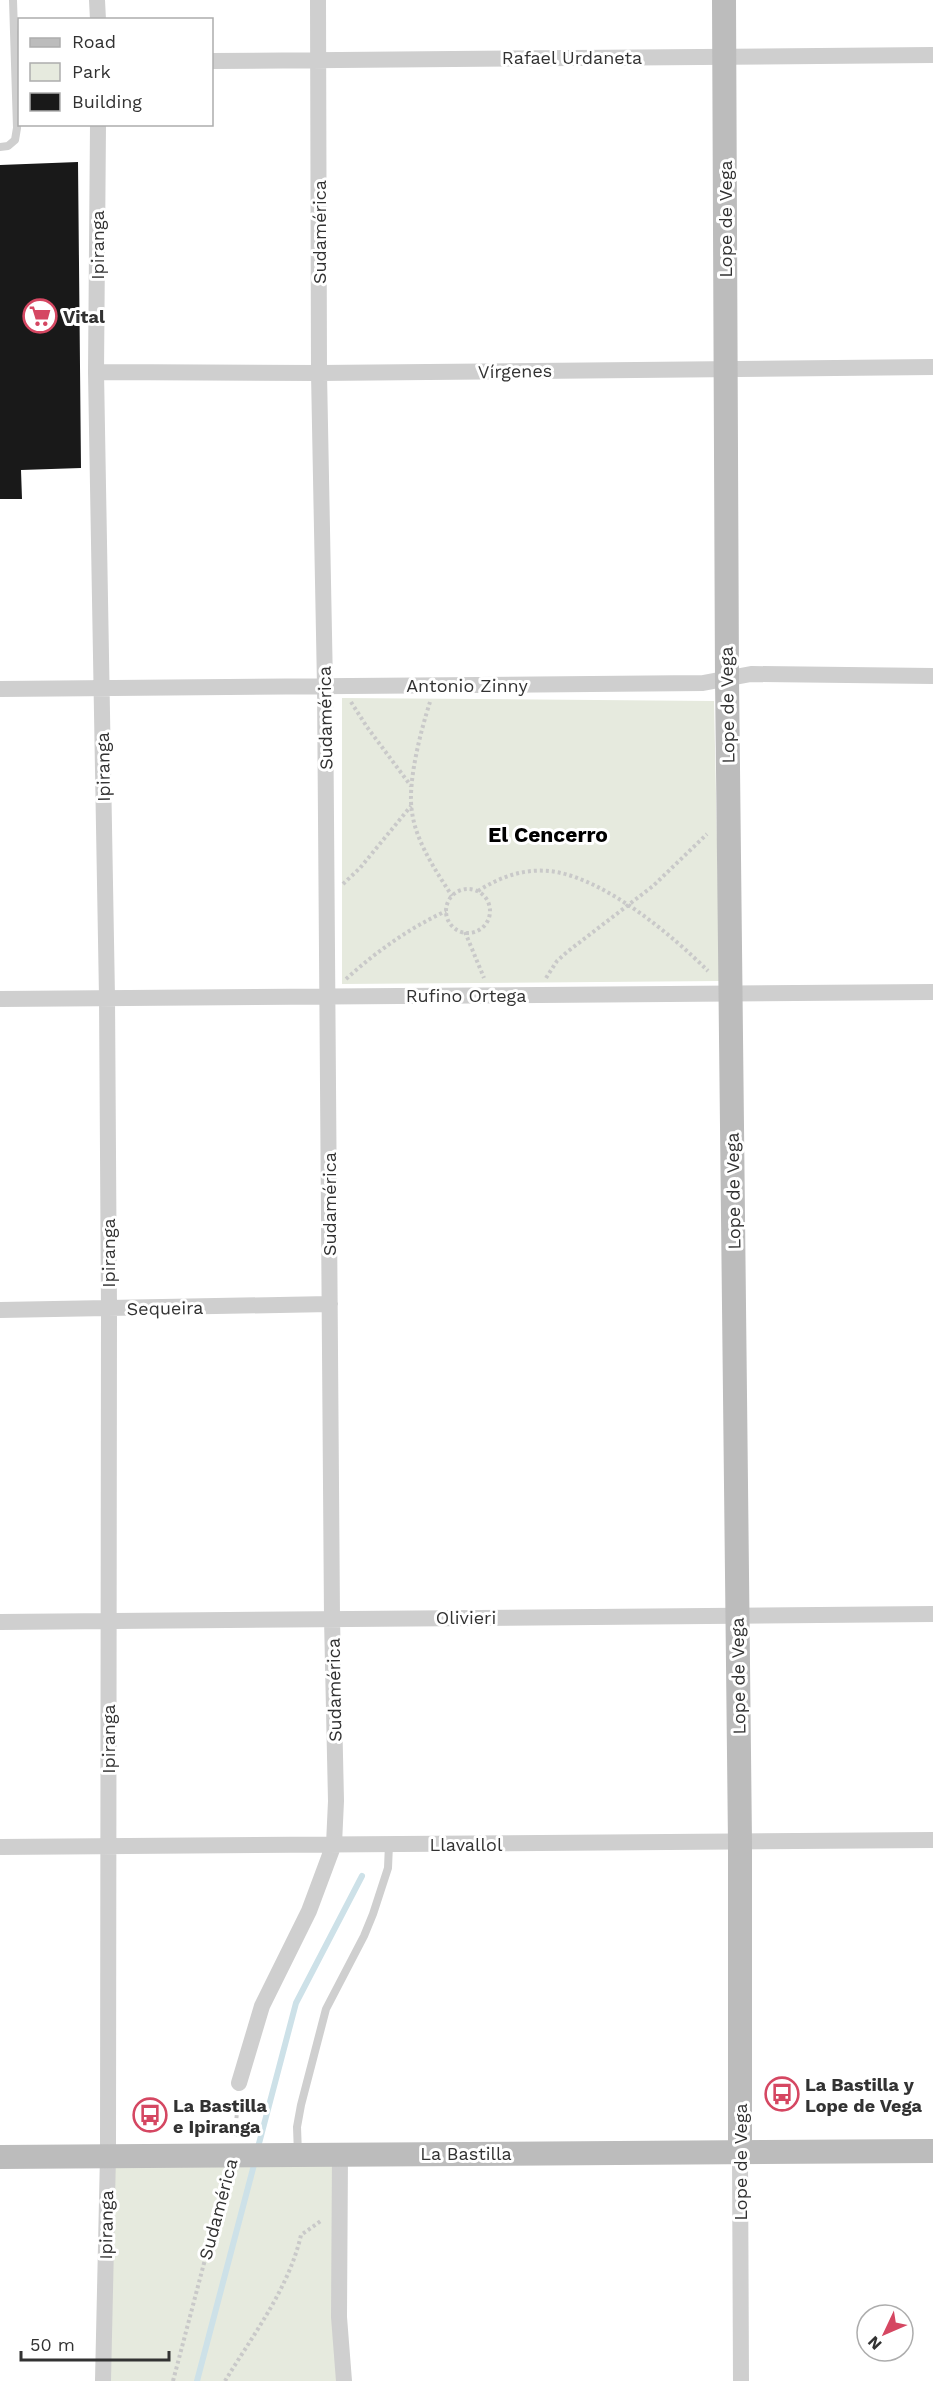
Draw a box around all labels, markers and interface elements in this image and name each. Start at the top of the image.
legend [18,18,213,126]
text: Road [72,31,116,52]
street label: Rafael Urdaneta [502,47,642,68]
text: Park [72,61,111,82]
text: Building [72,91,142,112]
street label: Lope de Vega [715,160,736,278]
street label: Sudamérica [309,180,330,284]
street label: Ipiranga [87,210,108,280]
supermarket icon: Vital [22,298,58,334]
place label: Vital [63,306,105,327]
street label: Vírgenes [478,360,552,382]
street label: Lope de Vega [715,646,739,764]
street label: Sudamérica [314,666,336,770]
street label: Antonio Zinny [406,675,528,696]
street label: Ipiranga [92,732,114,802]
district label: El Cencerro [488,822,608,847]
street label: Rufino Ortega [406,985,526,1006]
street label: Lope de Vega [721,1132,745,1250]
street label: Sudamérica [319,1152,340,1256]
street label: Ipiranga [98,1218,119,1288]
street label: Sequeira [126,1297,204,1319]
street label: Olivieri [436,1607,496,1628]
street label: Lope de Vega [726,1617,750,1735]
street label: Sudamérica [323,1638,345,1742]
street label: Ipiranga [98,1704,119,1774]
street label: Llavallol [430,1834,503,1855]
place label: La Bastilla y Lope de Vega [805,2074,922,2116]
bus stop icon: La Bastilla y Lope de Vega [764,2076,800,2112]
place label: La Bastilla e Ipiranga [173,2095,268,2137]
bus stop icon: La Bastilla e Ipiranga [132,2097,168,2133]
street label: Lope de Vega [730,2103,751,2221]
street label: La Bastilla [420,2143,512,2164]
street label: Sudamérica [194,2156,242,2262]
street label: Ipiranga [95,2190,117,2260]
north arrow [855,2303,915,2363]
scale bar [21,2324,170,2362]
text: N [864,2332,886,2354]
text: 50 m [30,2334,75,2355]

